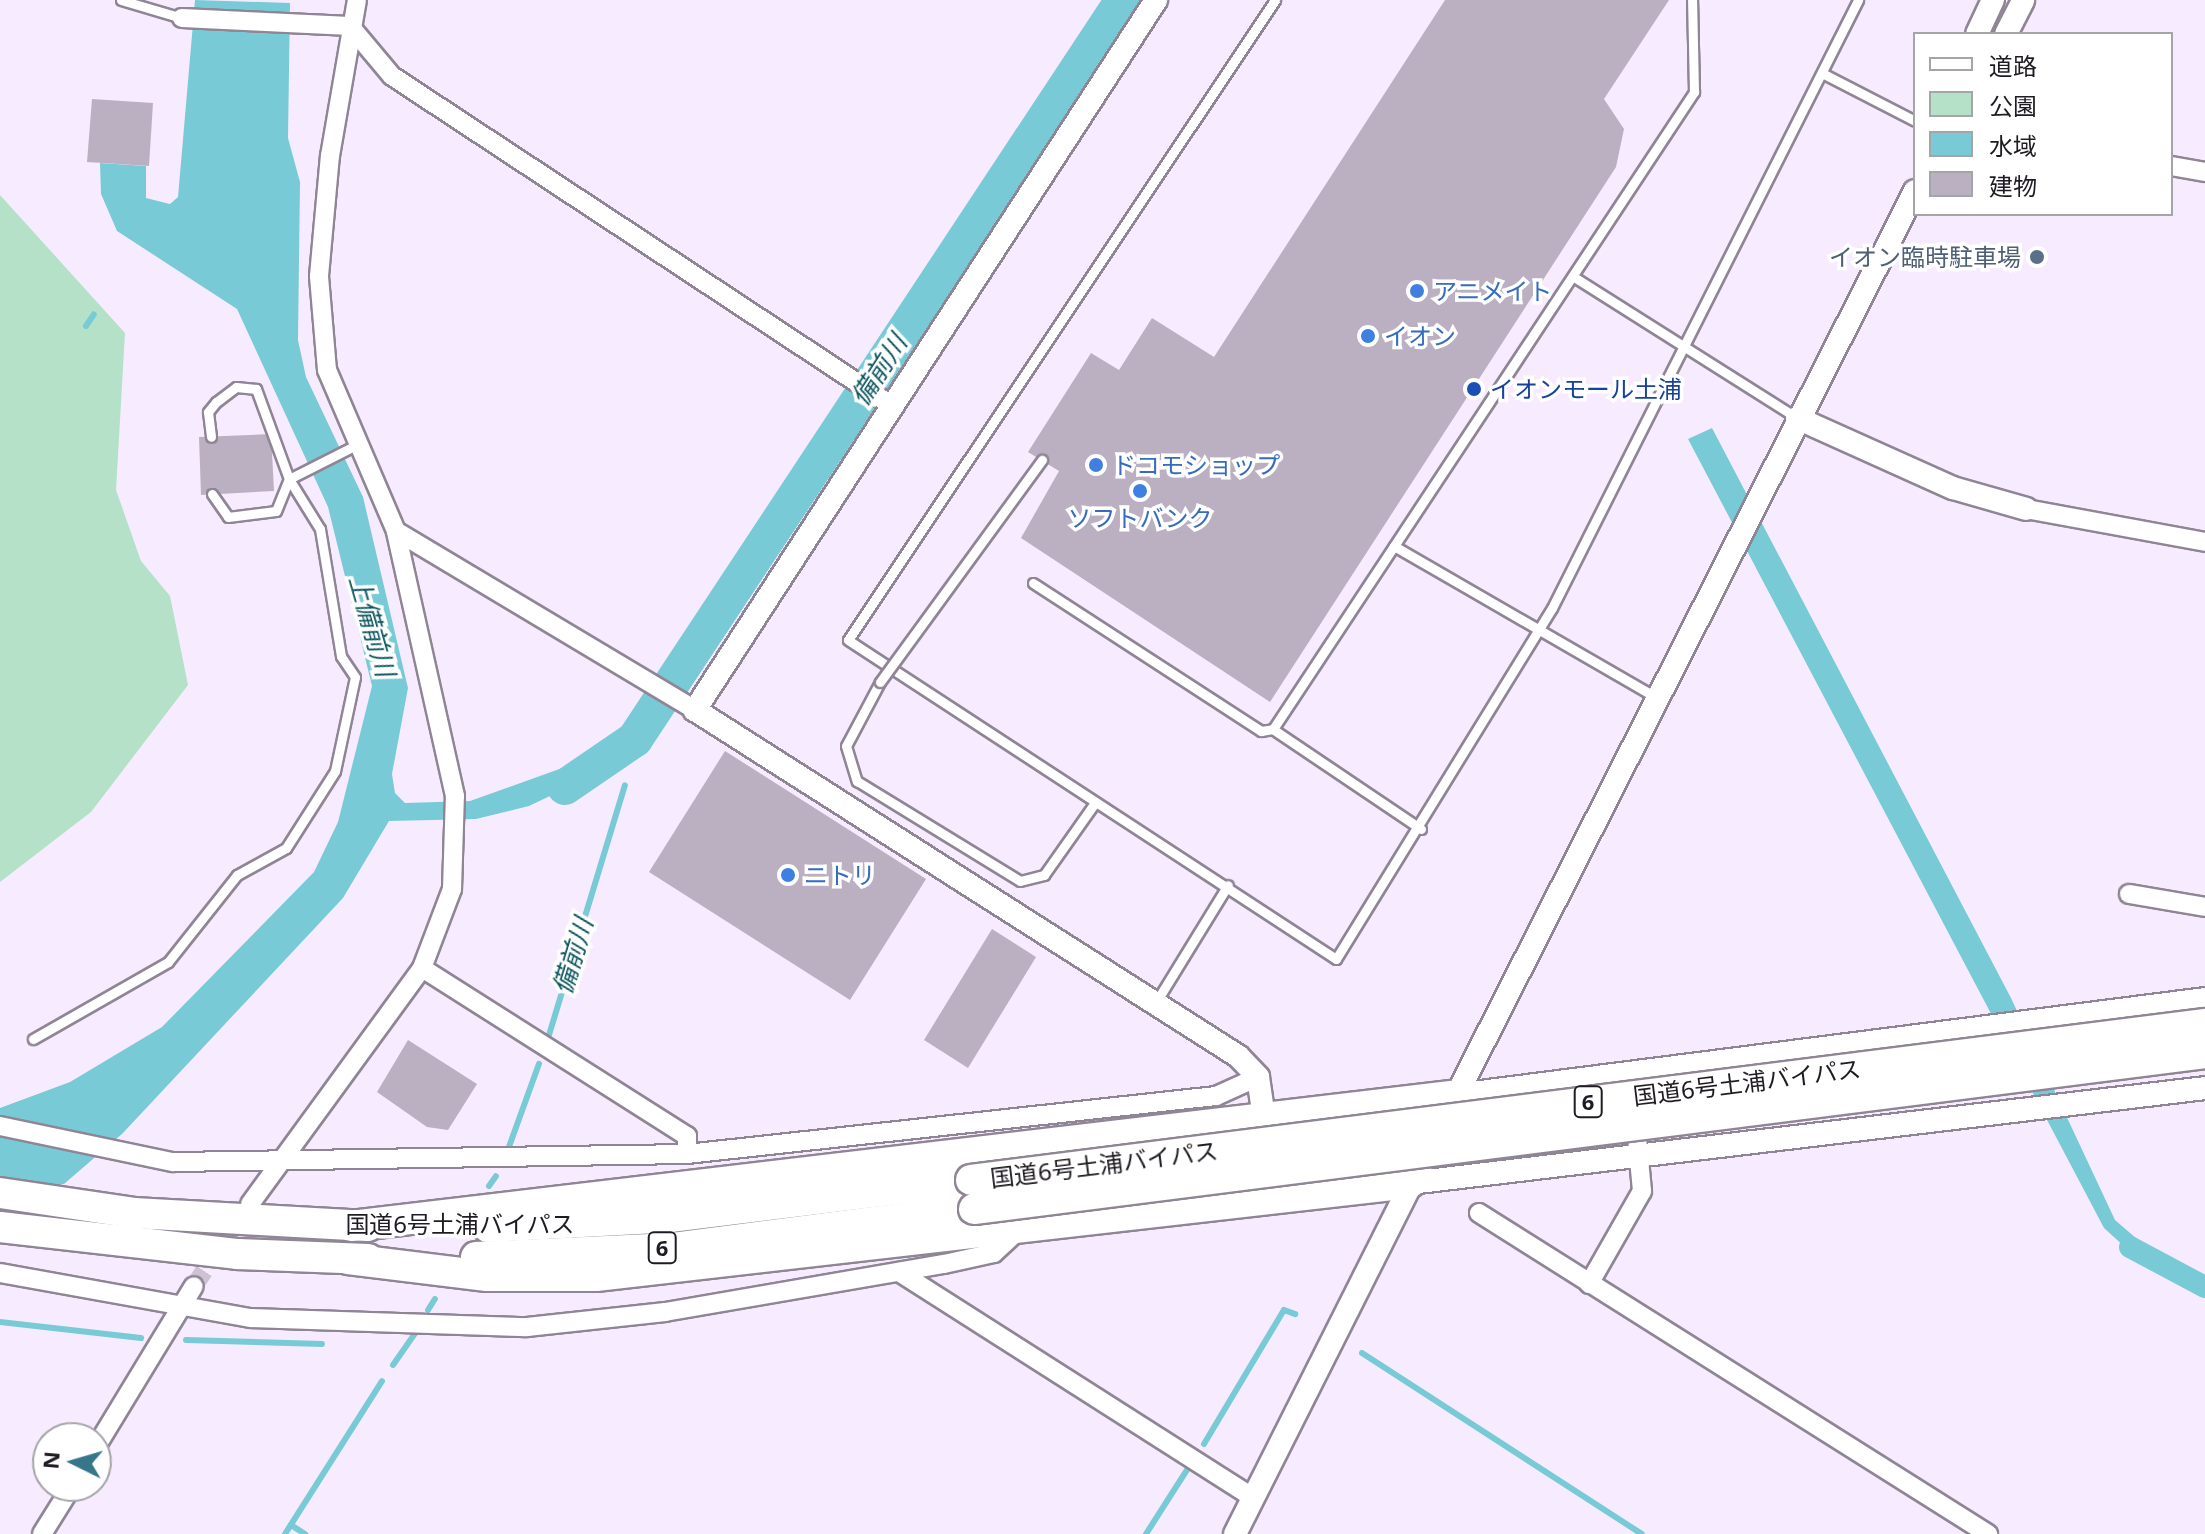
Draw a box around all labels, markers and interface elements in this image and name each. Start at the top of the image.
legend [1913,32,2173,216]
text: 道路 [1989,49,2037,82]
text: 公園 [1989,89,2037,122]
text: 水域 [1989,129,2037,162]
text: 建物 [1989,169,2037,202]
place label: イオン臨時駐車場 [1829,243,2021,271]
marker: イオン臨時駐車場 [2028,248,2046,266]
place label: アニメイト [1433,277,1553,305]
marker: アニメイト [1408,282,1426,300]
place label: イオン [1384,322,1456,350]
marker: イオン [1359,327,1377,345]
water label: 備前川 [845,329,913,411]
place label: イオンモール土浦 [1490,375,1682,403]
marker: イオンモール土浦 [1465,380,1483,398]
place label: ドコモショップ [1112,451,1280,479]
marker: ドコモショップ [1087,456,1105,474]
marker: ソフトバンク [1131,482,1149,500]
place label: ソフトバンク [1068,504,1212,532]
water label: 上備前川 [343,572,401,680]
place label: ニトリ [804,861,876,889]
marker: ニトリ [779,866,797,884]
water label: 備前川 [547,914,599,998]
street label: 国道6号土浦バイパス [1631,1054,1863,1110]
road number: 6 [1572,1084,1604,1120]
street label: 国道6号土浦バイパス [988,1136,1220,1192]
street label: 国道6号土浦バイパス [345,1210,575,1238]
road number: 6 [646,1230,678,1266]
north arrow [32,1422,112,1502]
text: N [34,1450,66,1470]

